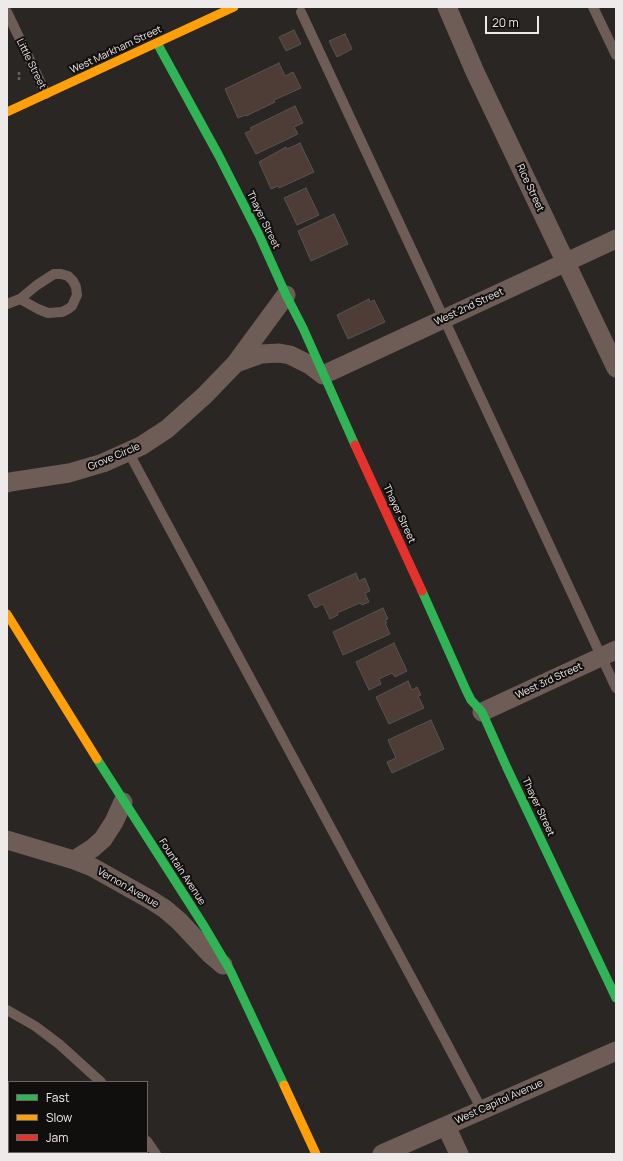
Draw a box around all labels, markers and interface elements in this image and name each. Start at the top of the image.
scale bar [487,8,541,34]
text: 20 m [492,14,519,31]
street label: West Markham Street [68,23,164,77]
street label: Little Street [14,37,48,91]
street label: Rice Street [514,162,546,214]
street label: Thayer Street [244,189,282,251]
street label: West 2nd Street [433,286,505,328]
street label: Grove Circle [86,441,142,473]
street label: Thayer Street [380,483,418,545]
street label: West 3rd Street [514,660,584,702]
street label: Thayer Street [519,776,557,838]
street label: Fountain Avenue [156,837,208,907]
street label: Vernon Avenue [95,866,161,910]
street label: West Capitol Avenue [453,1077,545,1127]
legend [8,1081,148,1153]
text: Fast [46,1089,70,1106]
text: Slow [46,1109,72,1126]
text: Jam [46,1129,68,1146]

